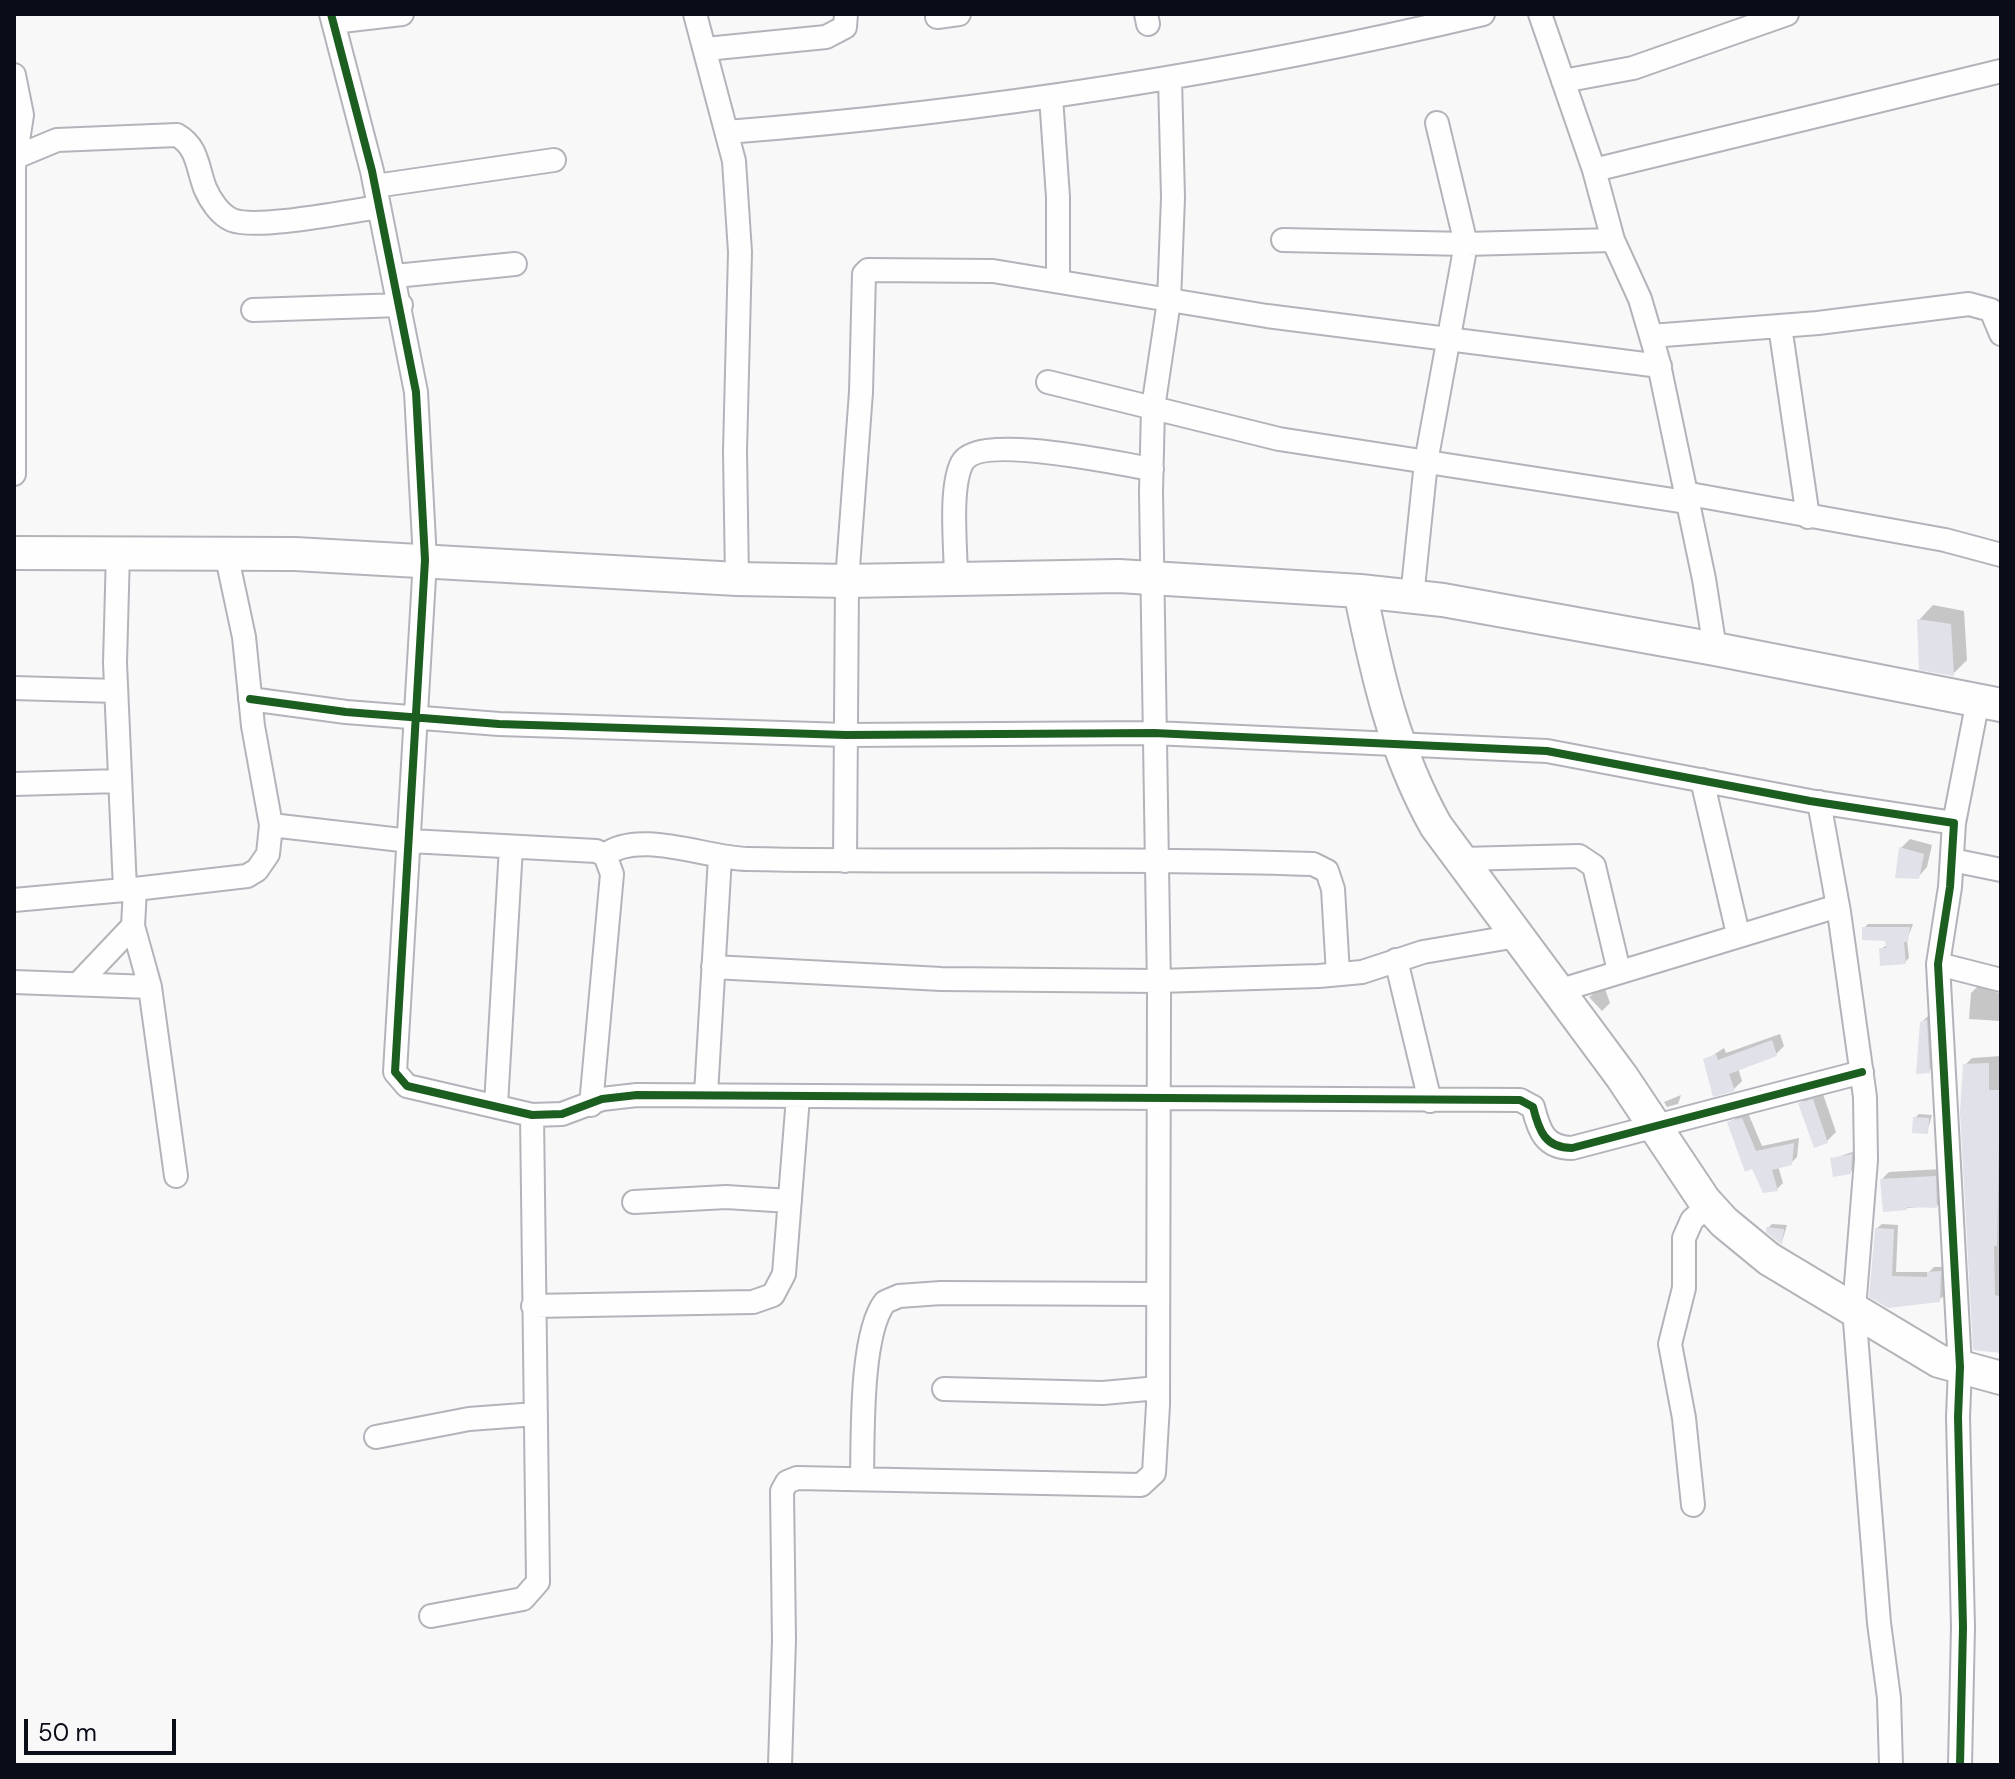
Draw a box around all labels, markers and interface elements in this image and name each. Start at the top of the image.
scale bar [28,1703,180,1753]
text: 50 m [38,1717,97,1748]

